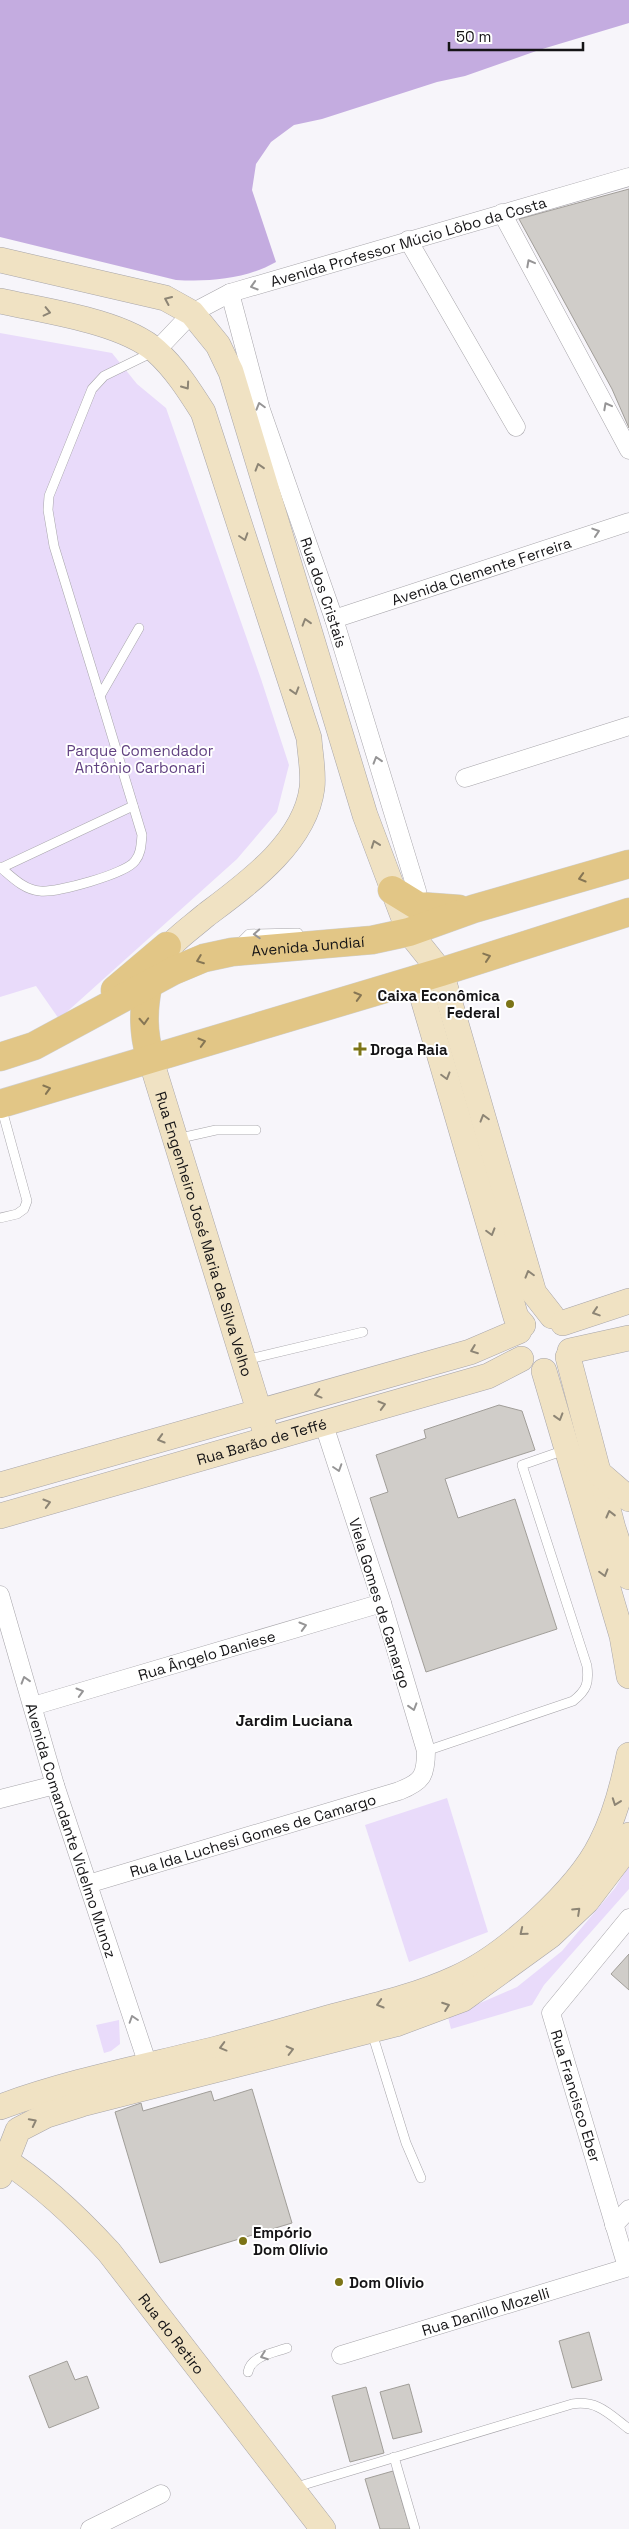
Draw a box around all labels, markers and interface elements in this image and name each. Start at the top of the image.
scale bar [449,20,583,52]
text: 50 m [456,27,491,46]
street label: Avenida Professor Múcio Lôbo da Costa [268,192,549,290]
one-way arrow [526,260,536,269]
one-way arrow [251,281,259,291]
one-way arrow [164,297,173,307]
one-way arrow [43,306,52,317]
one-way arrow [180,380,189,389]
one-way arrow [255,402,266,411]
one-way arrow [603,403,613,412]
one-way arrow [255,463,265,471]
one-way arrow [592,528,600,538]
one-way arrow [238,532,248,540]
street label: Avenida Clemente Ferreira [389,532,574,609]
street label: Rua dos Cristais [297,534,352,650]
one-way arrow [302,618,312,627]
one-way arrow [289,686,299,695]
park label: Parque Comendador Antônio Carbonari [67,741,214,777]
one-way arrow [372,756,382,764]
one-way arrow [371,840,381,849]
one-way arrow [579,872,587,882]
one-way arrow [252,929,260,940]
street label: Avenida Jundiaí [250,931,365,960]
one-way arrow [483,953,491,963]
one-way arrow [196,954,205,964]
place label: Caixa Econômica Federal [377,986,500,1022]
one-way arrow [353,991,361,1001]
marker: Caixa Econômica Federal [504,998,516,1010]
one-way arrow [138,1018,149,1026]
one-way arrow [197,1037,206,1047]
place label: Droga Raia [370,1040,448,1059]
marker: Droga Raia [354,1043,366,1055]
one-way arrow [440,1071,450,1079]
one-way arrow [42,1085,50,1095]
street label: Rua Engenheiro José Maria da Silva Velho [152,1089,257,1379]
one-way arrow [479,1115,489,1123]
one-way arrow [485,1227,495,1235]
one-way arrow [524,1270,535,1279]
one-way arrow [592,1306,601,1316]
one-way arrow [470,1344,479,1354]
one-way arrow [313,1388,322,1399]
one-way arrow [378,1401,386,1411]
one-way arrow [553,1412,563,1421]
street label: Rua Barão de Teffé [194,1413,329,1469]
one-way arrow [158,1433,166,1443]
one-way arrow [332,1464,342,1472]
one-way arrow [42,1498,50,1508]
one-way arrow [605,1509,616,1518]
street label: Viela Gomes de Camargo [345,1516,415,1690]
one-way arrow [598,1569,609,1578]
one-way arrow [298,1622,306,1632]
street label: Rua Ângelo Daniese [136,1626,278,1684]
one-way arrow [21,1677,31,1685]
one-way arrow [75,1688,83,1698]
street label: Avenida Comandante Videlmo Munoz [22,1701,121,1960]
one-way arrow [407,1702,417,1710]
district label: Jardim Luciana [235,1710,353,1731]
street label: Rua Ida Luchesi Gomes de Camargo [127,1789,378,1881]
one-way arrow [612,1797,622,1806]
one-way arrow [571,1908,580,1917]
one-way arrow [520,1926,529,1934]
one-way arrow [375,1998,384,2009]
one-way arrow [441,2002,450,2012]
one-way arrow [128,2015,138,2023]
street label: Rua Francisco Eber [547,2027,605,2165]
one-way arrow [219,2041,227,2052]
one-way arrow [285,2046,293,2056]
one-way arrow [27,2119,36,2129]
place label: Empório Dom Olívio [253,2223,328,2259]
marker: Empório Dom Olívio [237,2235,249,2247]
place label: Dom Olívio [349,2273,424,2292]
marker: Dom Olívio [333,2276,345,2288]
street label: Rua Danillo Mozelli [419,2282,552,2339]
street label: Rua do Retiro [135,2289,209,2378]
one-way arrow [260,2350,269,2360]

